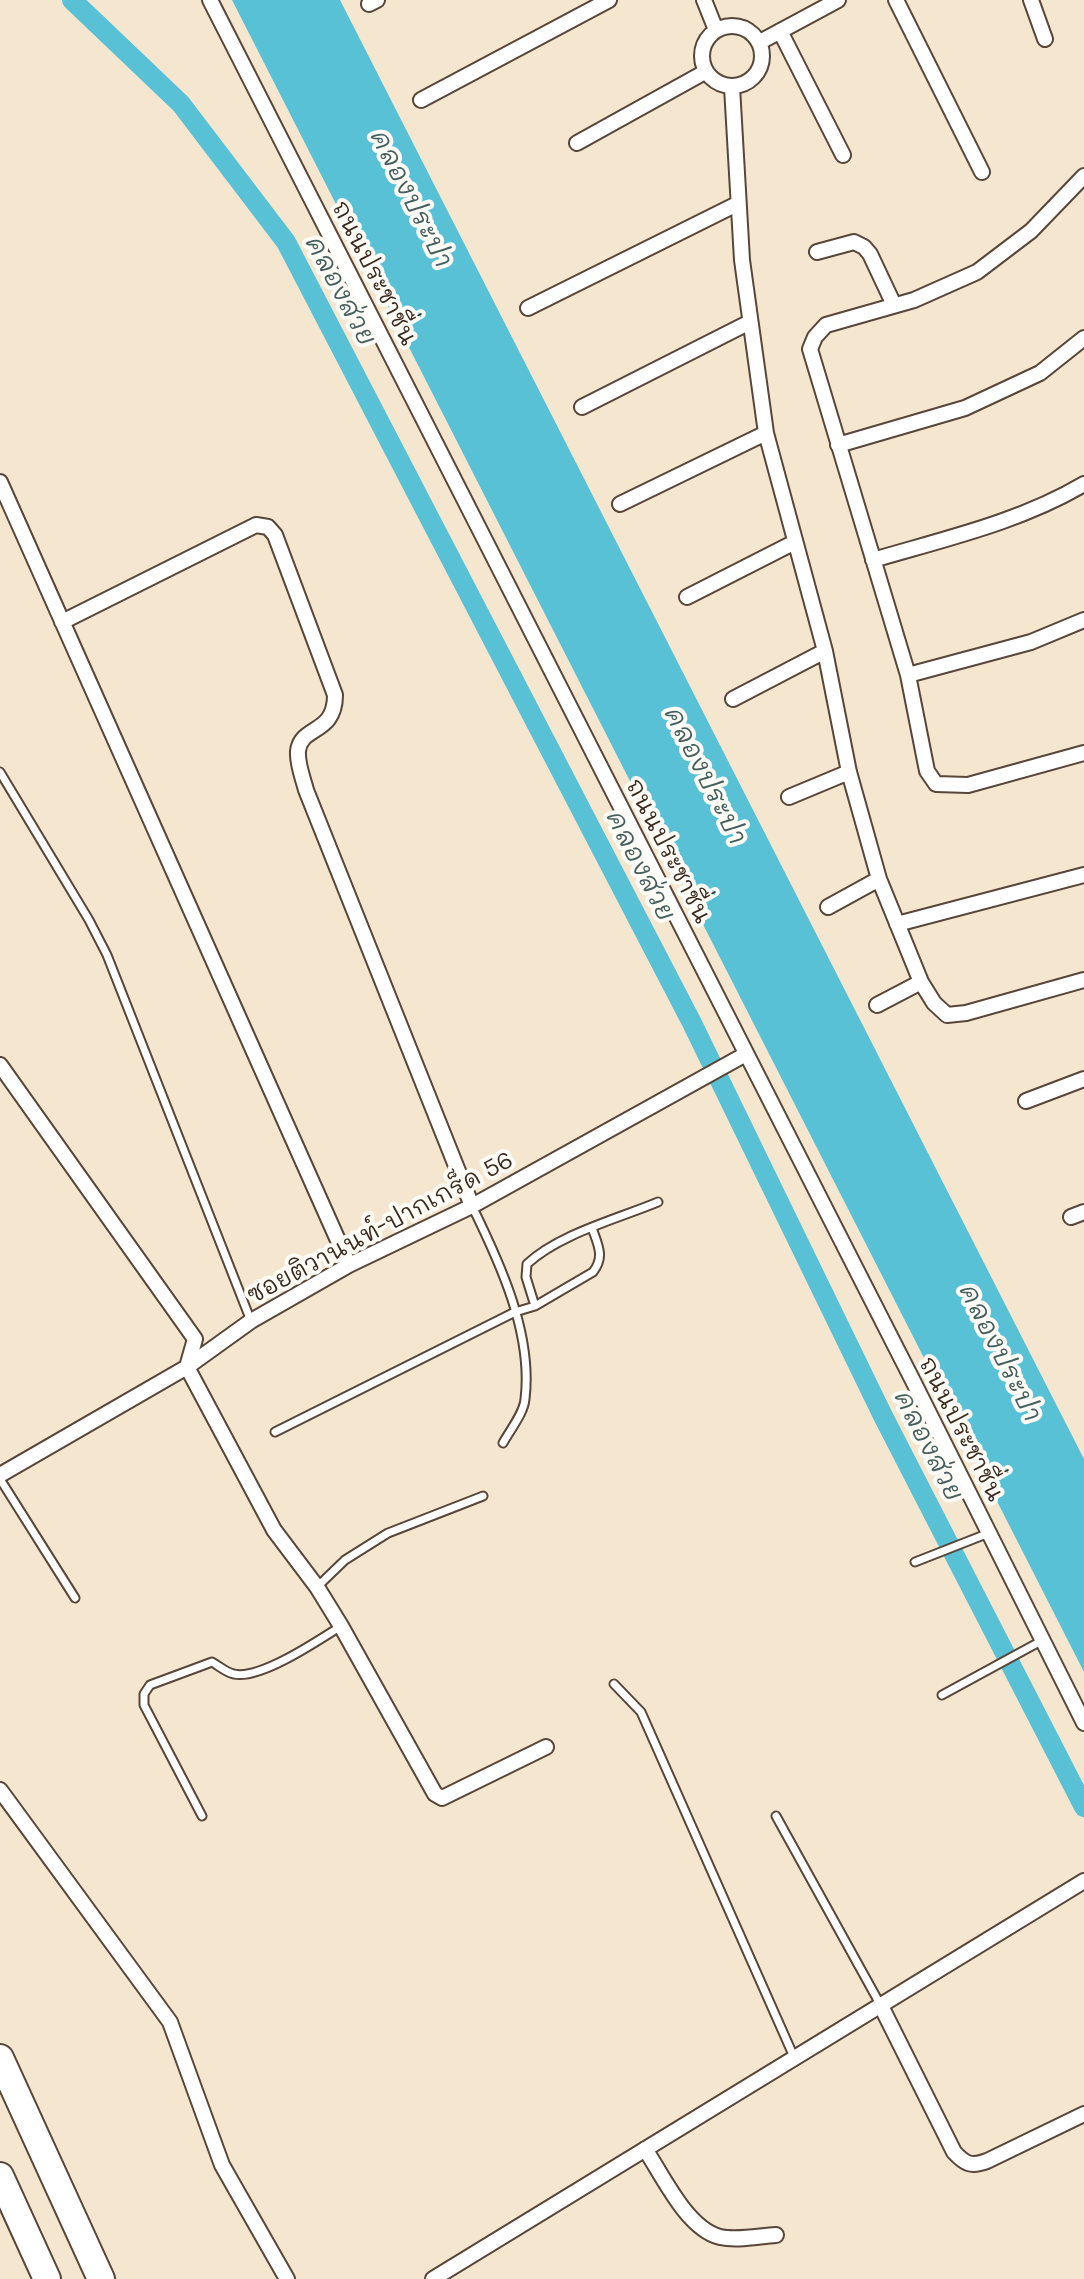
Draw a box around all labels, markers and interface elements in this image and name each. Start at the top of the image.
water label: คลองประปา [363,125,459,273]
street label: ถนนประชาชื่น [325,196,423,350]
water label: คลองส่วย [298,231,382,351]
water label: คลองประปา [657,702,753,850]
street label: ถนนประชาชื่น [619,774,717,928]
water label: คลองส่วย [599,806,681,926]
street label: ซอยติวานนท์-ปากเกร็ด 56 [242,1146,518,1310]
water label: คลองประปา [952,1279,1048,1427]
street label: ถนนประชาชื่น [912,1352,1010,1506]
water label: คลองส่วย [887,1386,969,1506]

